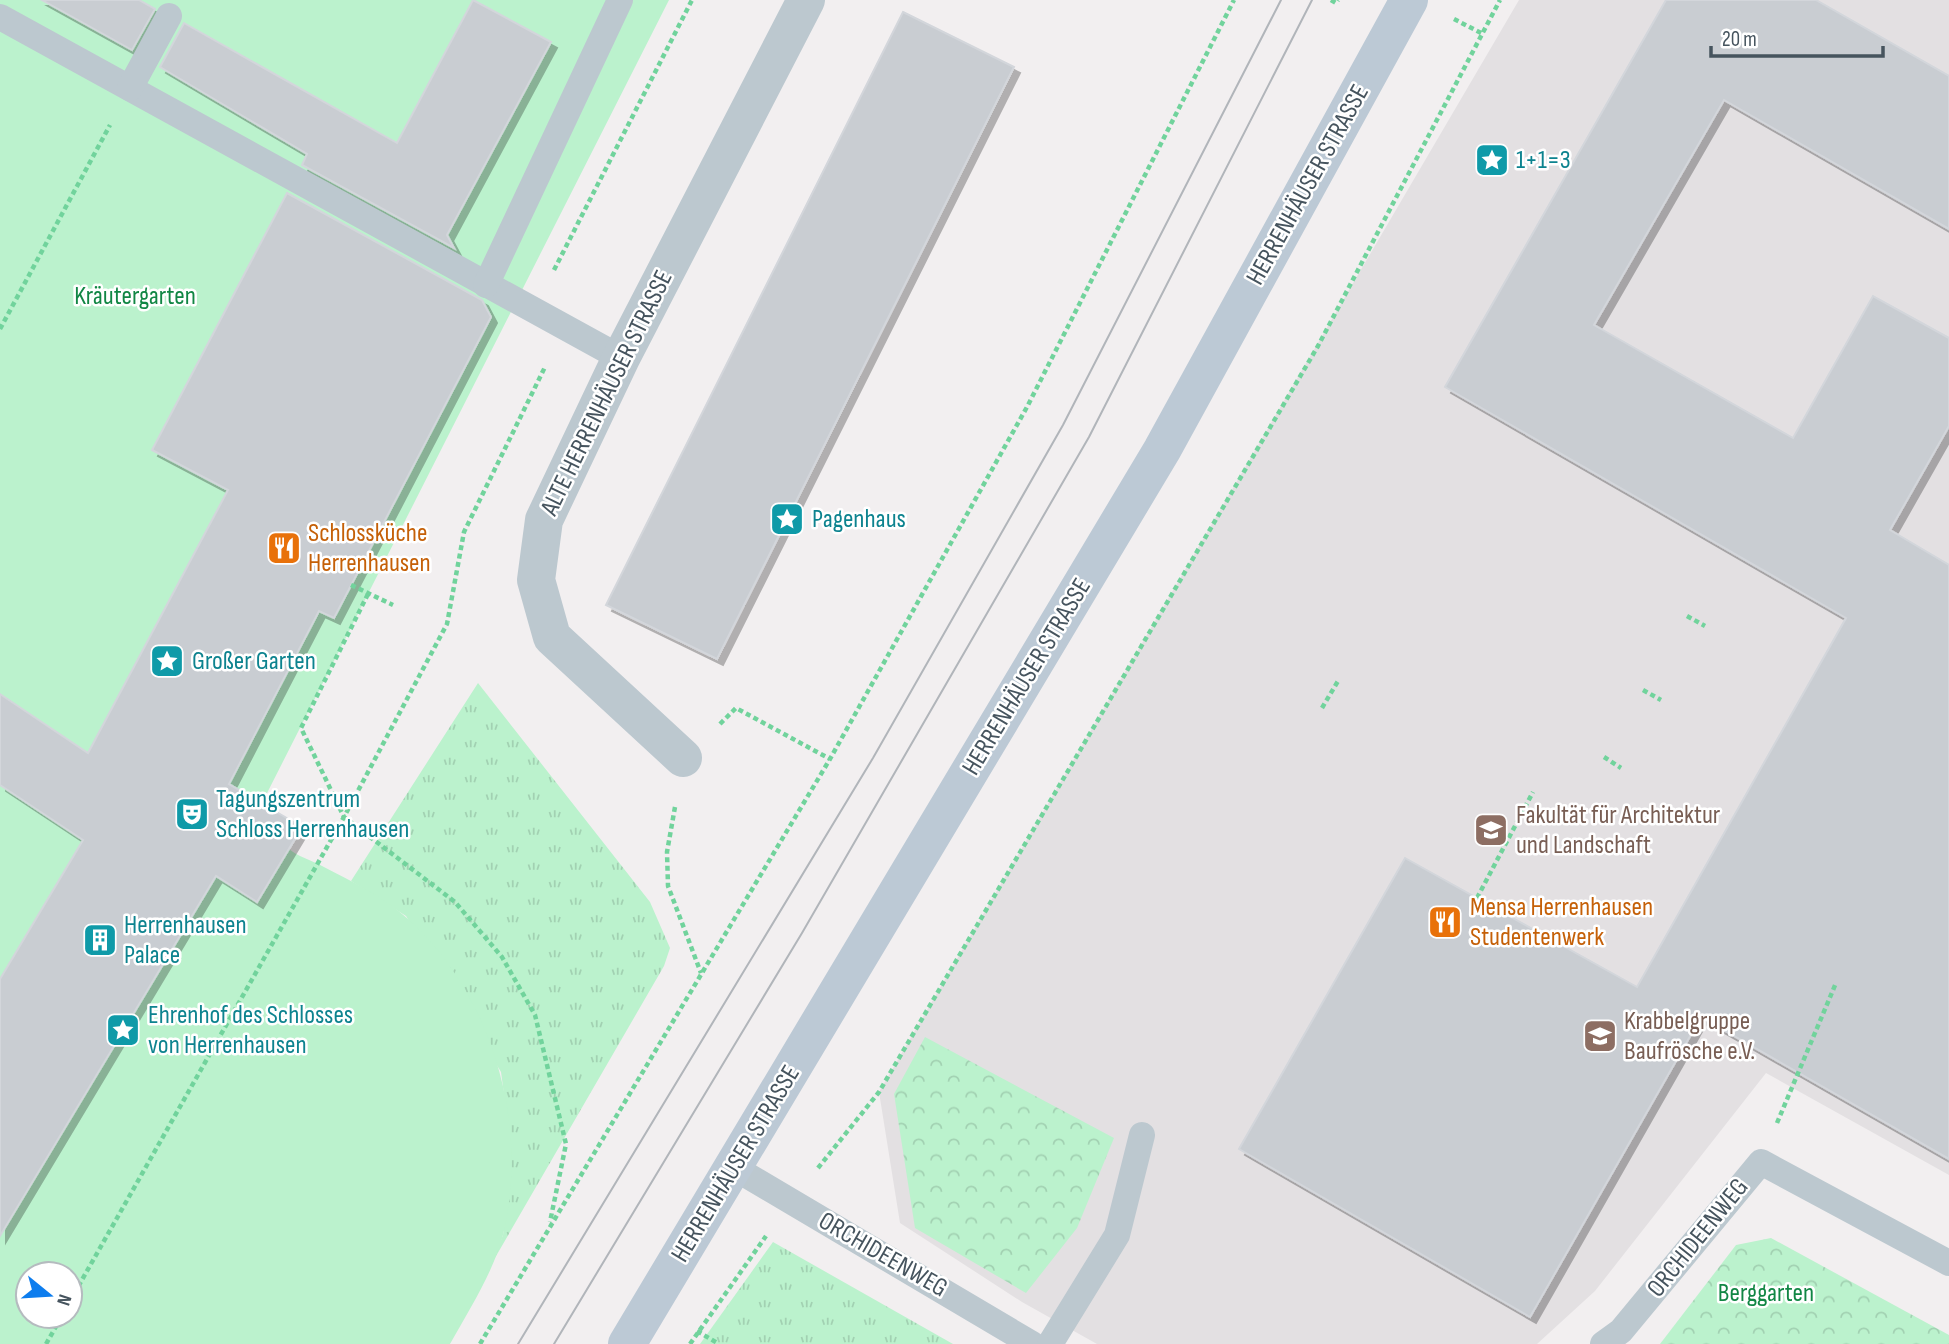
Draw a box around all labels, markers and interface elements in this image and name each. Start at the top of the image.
scale bar [1711,14,1882,58]
text: 20 m [1722,27,1757,52]
street label: HERRENHÄUSER STRASSE [1240,80,1376,290]
place icon: 1+1=3 [1473,141,1511,179]
place label: 1+1=3 [1516,145,1571,176]
street label: ALTE HERRENHÄUSER STRASSE [534,266,680,521]
park label: Kräutergarten [74,281,196,312]
place icon: Pagenhaus [768,500,806,538]
place label: Pagenhaus [812,504,906,535]
place label: Schlossküche Herrenhausen [308,518,431,579]
restaurant icon: Schlossküche Herrenhausen [265,529,303,567]
street label: HERRENHÄUSER STRASSE [956,573,1098,781]
place icon: Großer Garten [148,642,186,680]
place label: Großer Garten [192,646,316,677]
place label: Tagungszentrum Schloss Herrenhausen [216,784,409,845]
theatre icon: Tagungszentrum Schloss Herrenhausen [173,795,211,833]
place label: Fakultät für Architektur und Landschaft [1516,800,1721,861]
school or university icon: Fakultät für Architektur und Landschaft [1472,811,1510,849]
place label: Mensa Herrenhausen Studentenwerk [1470,892,1653,953]
restaurant icon: Mensa Herrenhausen Studentenwerk [1426,903,1464,941]
place label: Herrenhausen Palace [124,910,247,971]
building icon: Herrenhausen Palace [81,921,119,959]
place label: Ehrenhof des Schlosses von Herrenhausen [148,1000,353,1061]
place label: Krabbelgruppe Baufrösche e.V. [1624,1006,1755,1067]
place icon: Ehrenhof des Schlosses von Herrenhausen [104,1011,142,1049]
school or university icon: Krabbelgruppe Baufrösche e.V. [1581,1017,1619,1055]
street label: HERRENHÄUSER STRASSE [665,1060,807,1268]
street label: ORCHIDEENWEG [1641,1172,1755,1304]
street label: ORCHIDEENWEG [813,1206,953,1304]
north arrow [14,1260,84,1330]
park label: Berggarten [1718,1278,1814,1309]
text: N [51,1291,76,1308]

